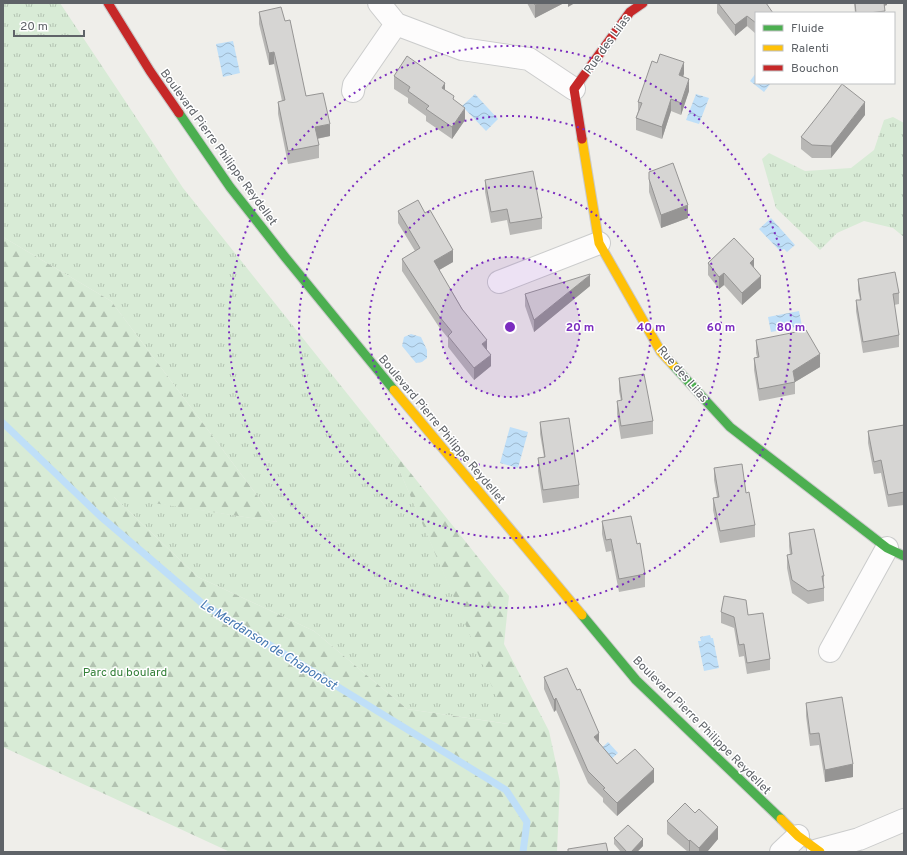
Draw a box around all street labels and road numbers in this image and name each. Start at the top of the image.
street label: Rue des Lilas [581,12,635,78]
street label: Boulevard Pierre Philippe Reydellet [156,66,280,229]
street label: Rue des Lilas [653,343,711,406]
street label: Boulevard Pierre Philippe Reydellet [374,352,508,507]
street label: Boulevard Pierre Philippe Reydellet [629,653,774,798]

